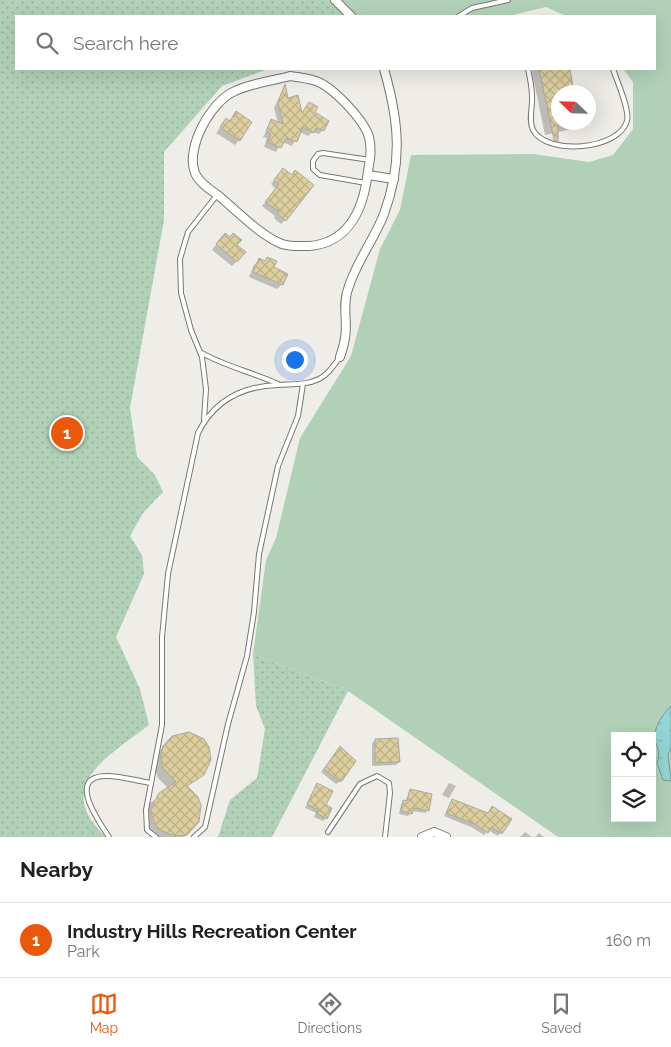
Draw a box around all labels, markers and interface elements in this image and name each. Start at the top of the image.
search box [15,15,656,70]
icon: search [33,29,61,57]
text: Search here [73,32,179,54]
north arrow [551,85,596,130]
your location [282,347,308,373]
pin: 1 [51,414,83,452]
map controls [611,732,656,822]
button: locate [611,732,656,777]
button: layers [611,777,656,822]
text: Nearby [20,857,93,882]
text: Industry Hills Recreation Center [67,920,357,942]
text: 1 [32,931,40,950]
text: 160 m [606,931,651,950]
text: Park [67,942,100,961]
tab: Map [90,990,118,1036]
tab: Directions [297,990,362,1036]
tab: Saved [541,990,581,1036]

